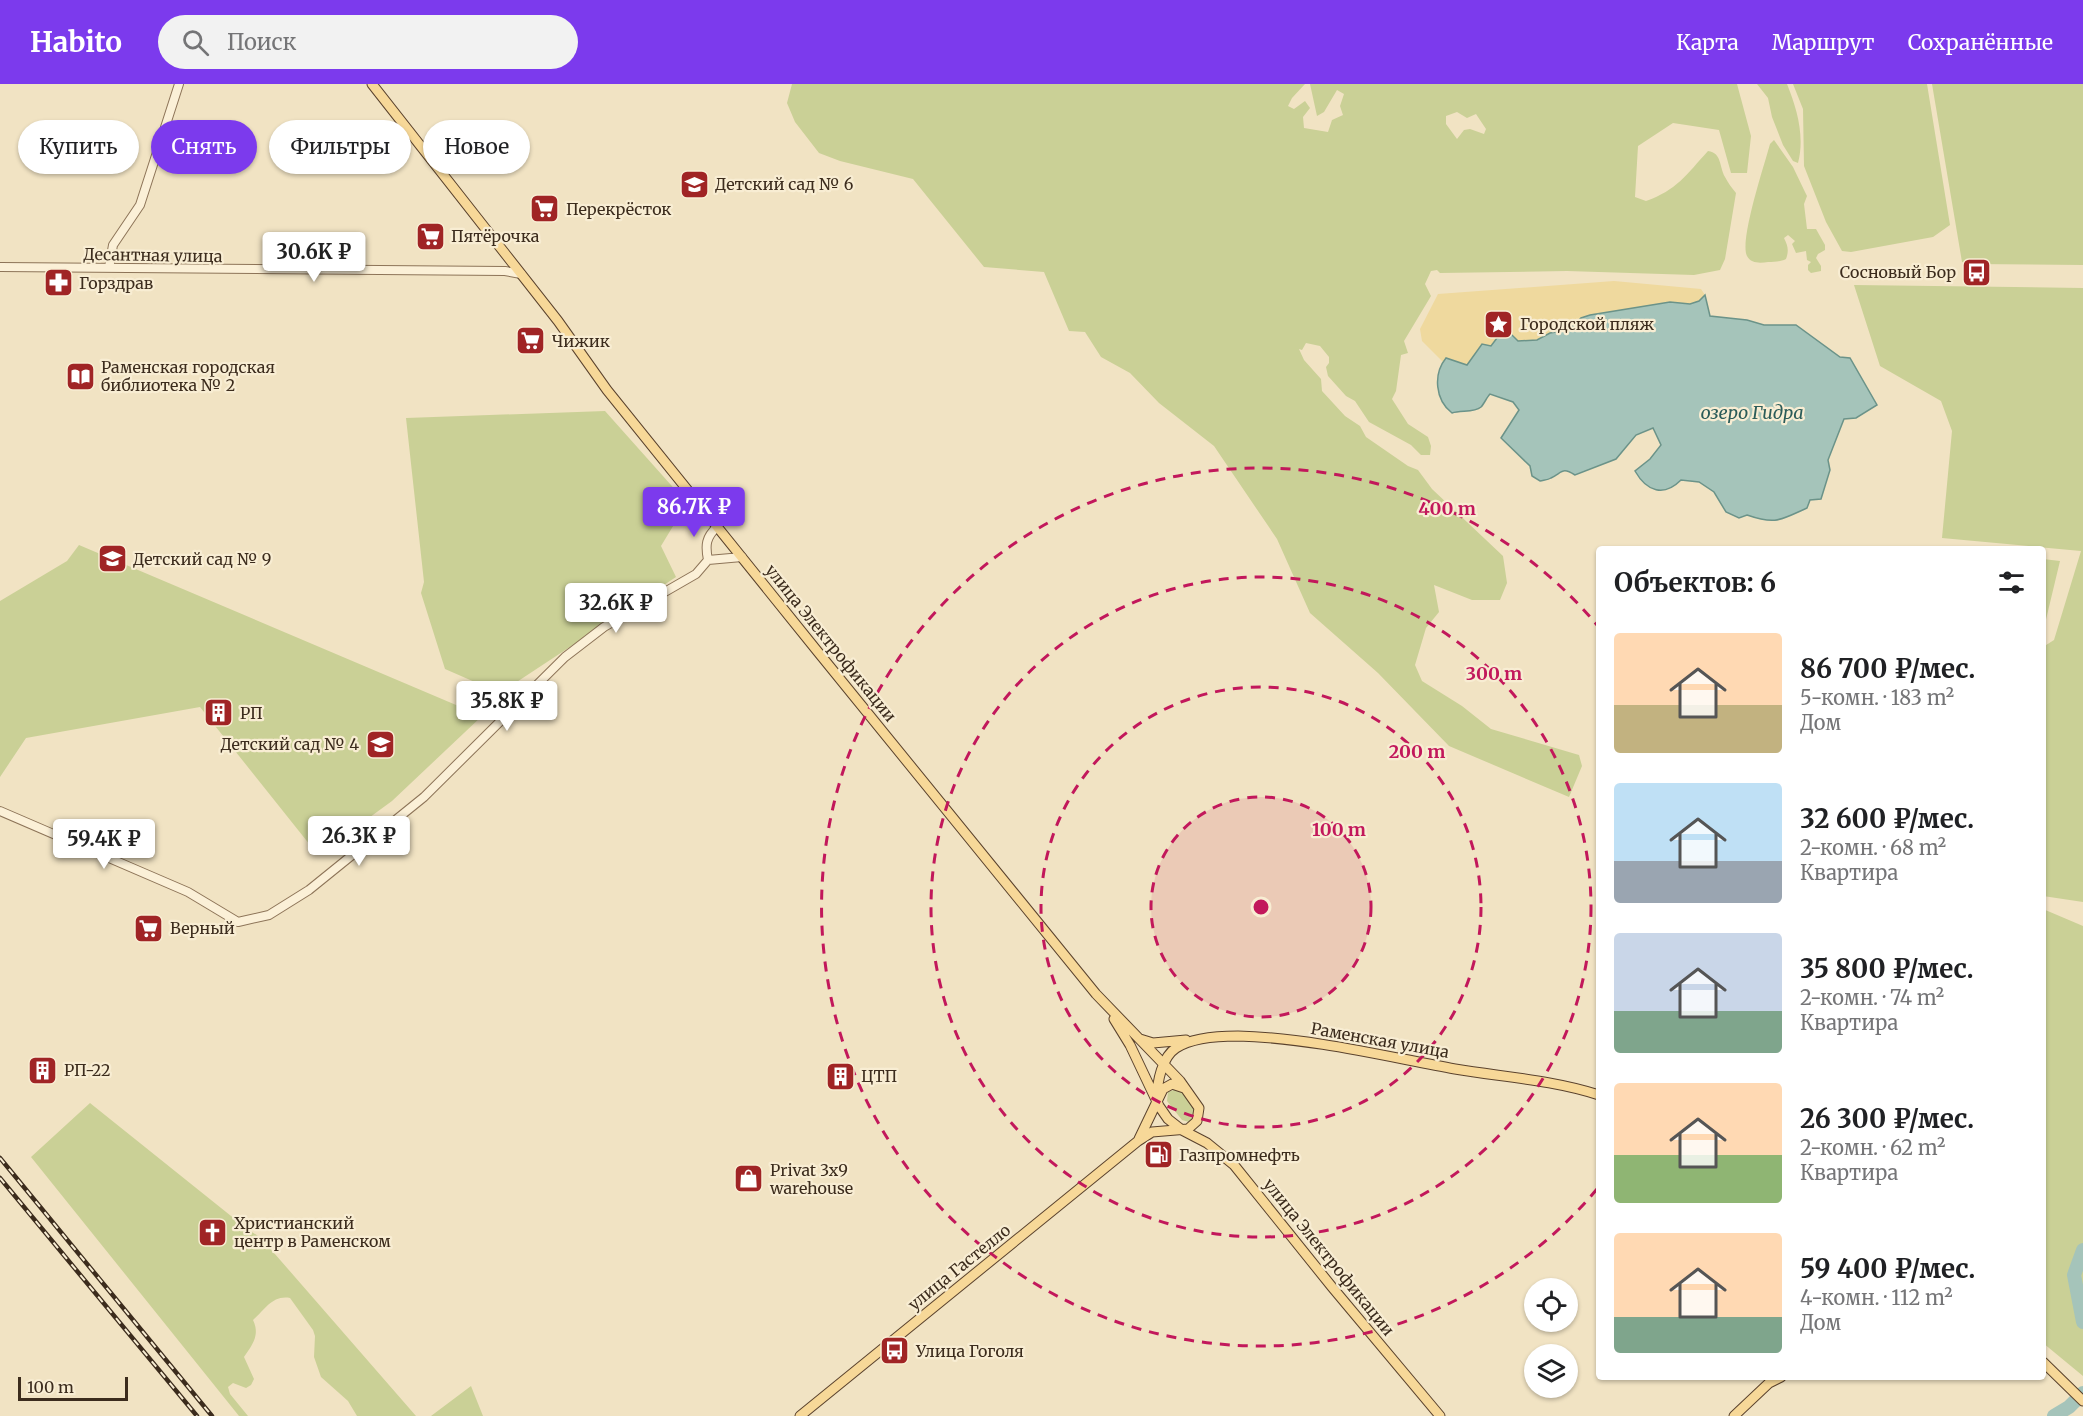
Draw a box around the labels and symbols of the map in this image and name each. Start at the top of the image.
school or university icon: Детский сад № 6 [678,168,710,200]
place label: Детский сад № 6 [715,174,854,194]
supermarket icon: Перекрёсток [529,193,561,225]
place label: Перекрёсток [566,199,671,219]
supermarket icon: Пятёрочка [414,220,446,252]
place label: Пятёрочка [451,226,540,246]
pin: 30.6K ₽ [259,232,369,283]
street label: Десантная улица [83,244,223,266]
bus stop icon: Сосновый Бор [1961,256,1993,288]
place label: Сосновый Бор [1840,262,1956,282]
pharmacy icon: Горздрав [42,267,74,299]
place label: Горздрав [79,273,153,293]
place icon: Городской пляж [1483,308,1515,340]
place label: Городской пляж [1520,314,1654,334]
supermarket icon: Чижик [515,325,547,357]
place label: Чижик [552,331,610,351]
place label: Раменская городская библиотека № 2 [101,357,275,395]
library icon: Раменская городская библиотека № 2 [64,360,96,392]
water label: озеро Гидра [1700,401,1804,424]
pin: 86.7K ₽ [639,487,749,538]
text: 400 m [1418,497,1476,520]
school or university icon: Детский сад № 9 [96,543,128,575]
place label: Детский сад № 9 [133,549,271,569]
street label: улица Электрофикации [761,560,901,726]
pin: 32.6K ₽ [561,583,671,634]
text: 300 m [1466,662,1522,685]
pin: 35.8K ₽ [452,681,562,732]
building icon: РП [203,697,235,729]
place label: РП [240,703,263,723]
school or university icon: Детский сад № 4 [364,728,396,760]
place label: Детский сад № 4 [220,734,359,754]
text: 200 m [1389,740,1445,763]
pin: 26.3K ₽ [304,816,414,867]
text: 100 m [1312,818,1366,841]
pin: 59.4K ₽ [49,819,159,870]
centre of rings [1251,897,1271,917]
supermarket icon: Верный [133,912,165,944]
place label: Верный [170,918,235,938]
street label: Раменская улица [1309,1018,1451,1062]
building icon: РП-22 [27,1054,59,1086]
place label: РП-22 [64,1060,110,1080]
building icon: ЦТП [824,1060,856,1092]
place label: ЦТП [861,1066,898,1086]
fuel station icon: Газпромнефть [1142,1139,1174,1171]
place label: Газпромнефть [1179,1145,1300,1165]
place label: Privat 3x9 warehouse [769,1160,853,1198]
shop icon: Privat 3x9 warehouse [733,1163,765,1195]
street label: улица Электрофикации [1259,1174,1399,1340]
place label: Христианский центр в Раменском [234,1213,391,1251]
church icon: Христианский центр в Раменском [197,1216,229,1248]
street label: улица Гастелло [904,1220,1014,1314]
bus stop icon: Улица Гоголя [879,1335,911,1367]
place label: Улица Гоголя [915,1341,1024,1361]
scale bar [18,1374,128,1402]

